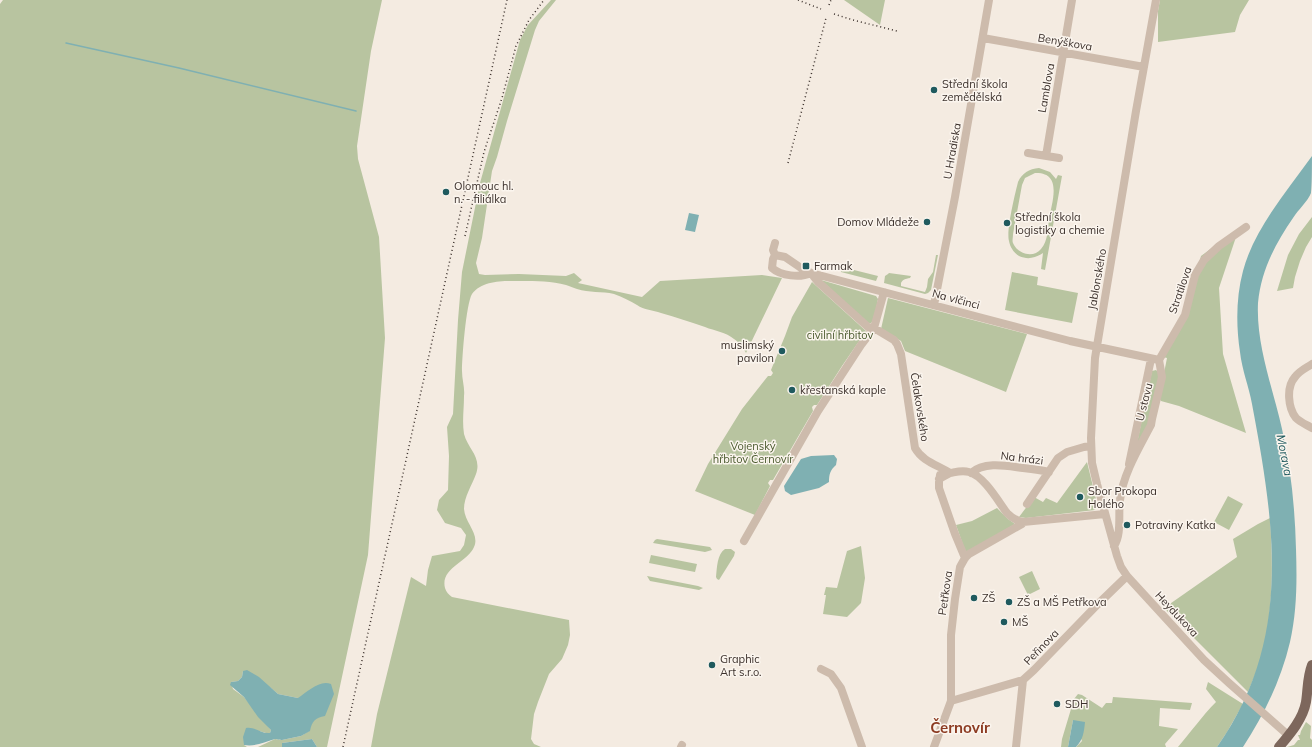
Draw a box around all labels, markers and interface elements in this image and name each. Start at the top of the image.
street label: Benýškova [1037,30,1093,54]
street label: Lamblova [1035,62,1057,114]
place label: Střední škola zemědělská [942,77,1008,104]
marker: Střední škola zemědělská [929,85,939,95]
street label: U Hradiska [940,122,964,180]
place label: Olomouc hl. n. - filiálka [454,179,514,206]
marker: Olomouc hl. n. - filiálka [441,187,451,197]
place label: Střední škola logistiky a chemie [1015,210,1105,237]
place label: Domov Mládeže [837,215,919,229]
marker: Domov Mládeže [922,217,932,227]
marker: Střední škola logistiky a chemie [1002,218,1012,228]
street label: Jablonského [1085,247,1109,311]
place label: Farmak [814,259,853,273]
marker: Farmak [801,261,811,271]
street label: Stratilova [1165,265,1195,315]
street label: Na vlčinci [931,286,981,312]
park label: civilní hřbitov [807,328,873,342]
place label: muslimský pavilon [721,338,774,365]
marker: muslimský pavilon [777,346,787,356]
street label: Čelakovského [908,372,932,442]
street label: U stavu [1133,381,1155,423]
place label: křesťanská kaple [800,383,886,397]
marker: křesťanská kaple [787,385,797,395]
water label: Morava [1274,433,1296,477]
park label: Vojenský hřbitov Černovír [713,439,793,466]
street label: Na hrázi [1000,448,1044,468]
place label: Sbor Prokopa Holého [1088,484,1157,511]
marker: Sbor Prokopa Holého [1075,492,1085,502]
place label: Potraviny Katka [1135,518,1216,532]
marker: Potraviny Katka [1122,520,1132,530]
street label: Petřkova [935,570,955,616]
street label: Heydukova [1152,588,1202,640]
place label: ZŠ [982,591,995,605]
marker: ZŠ [969,593,979,603]
place label: ZŠ a MŠ Petřkova [1017,595,1107,609]
marker: ZŠ a MŠ Petřkova [1004,597,1014,607]
place label: MŠ [1012,615,1028,629]
marker: MŠ [999,617,1009,627]
street label: Peřinova [1021,626,1061,668]
place label: Graphic Art s.r.o. [720,652,762,679]
marker: Graphic Art s.r.o. [707,660,717,670]
place label: SDH [1065,697,1089,711]
marker: SDH [1052,699,1062,709]
district label: Černovír [930,718,990,737]

